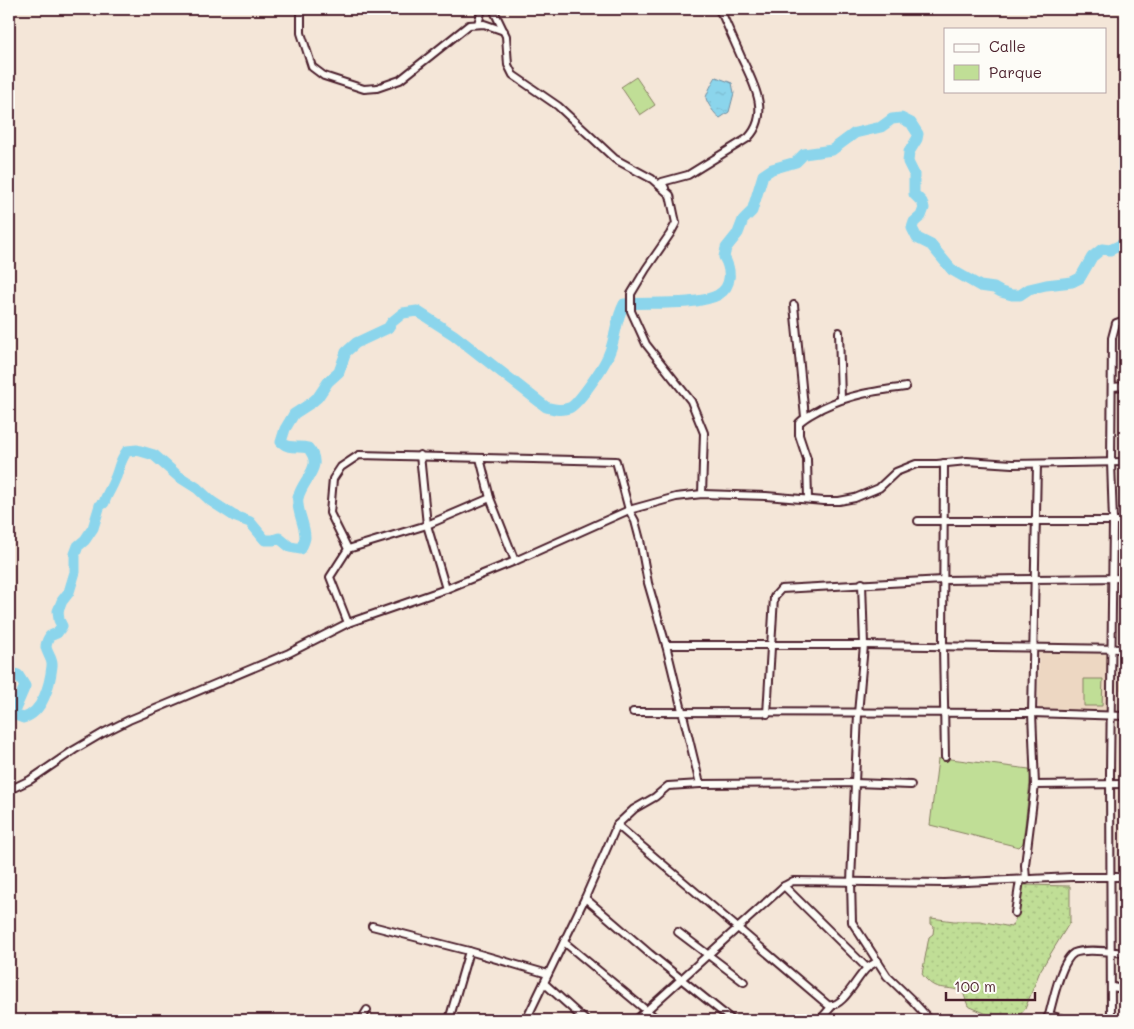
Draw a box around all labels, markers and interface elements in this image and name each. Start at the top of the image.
legend [944,28,1106,92]
text: Calle [989,36,1026,56]
text: Parque [989,62,1042,82]
scale bar [946,969,1035,1001]
text: 100 m [954,976,996,996]

